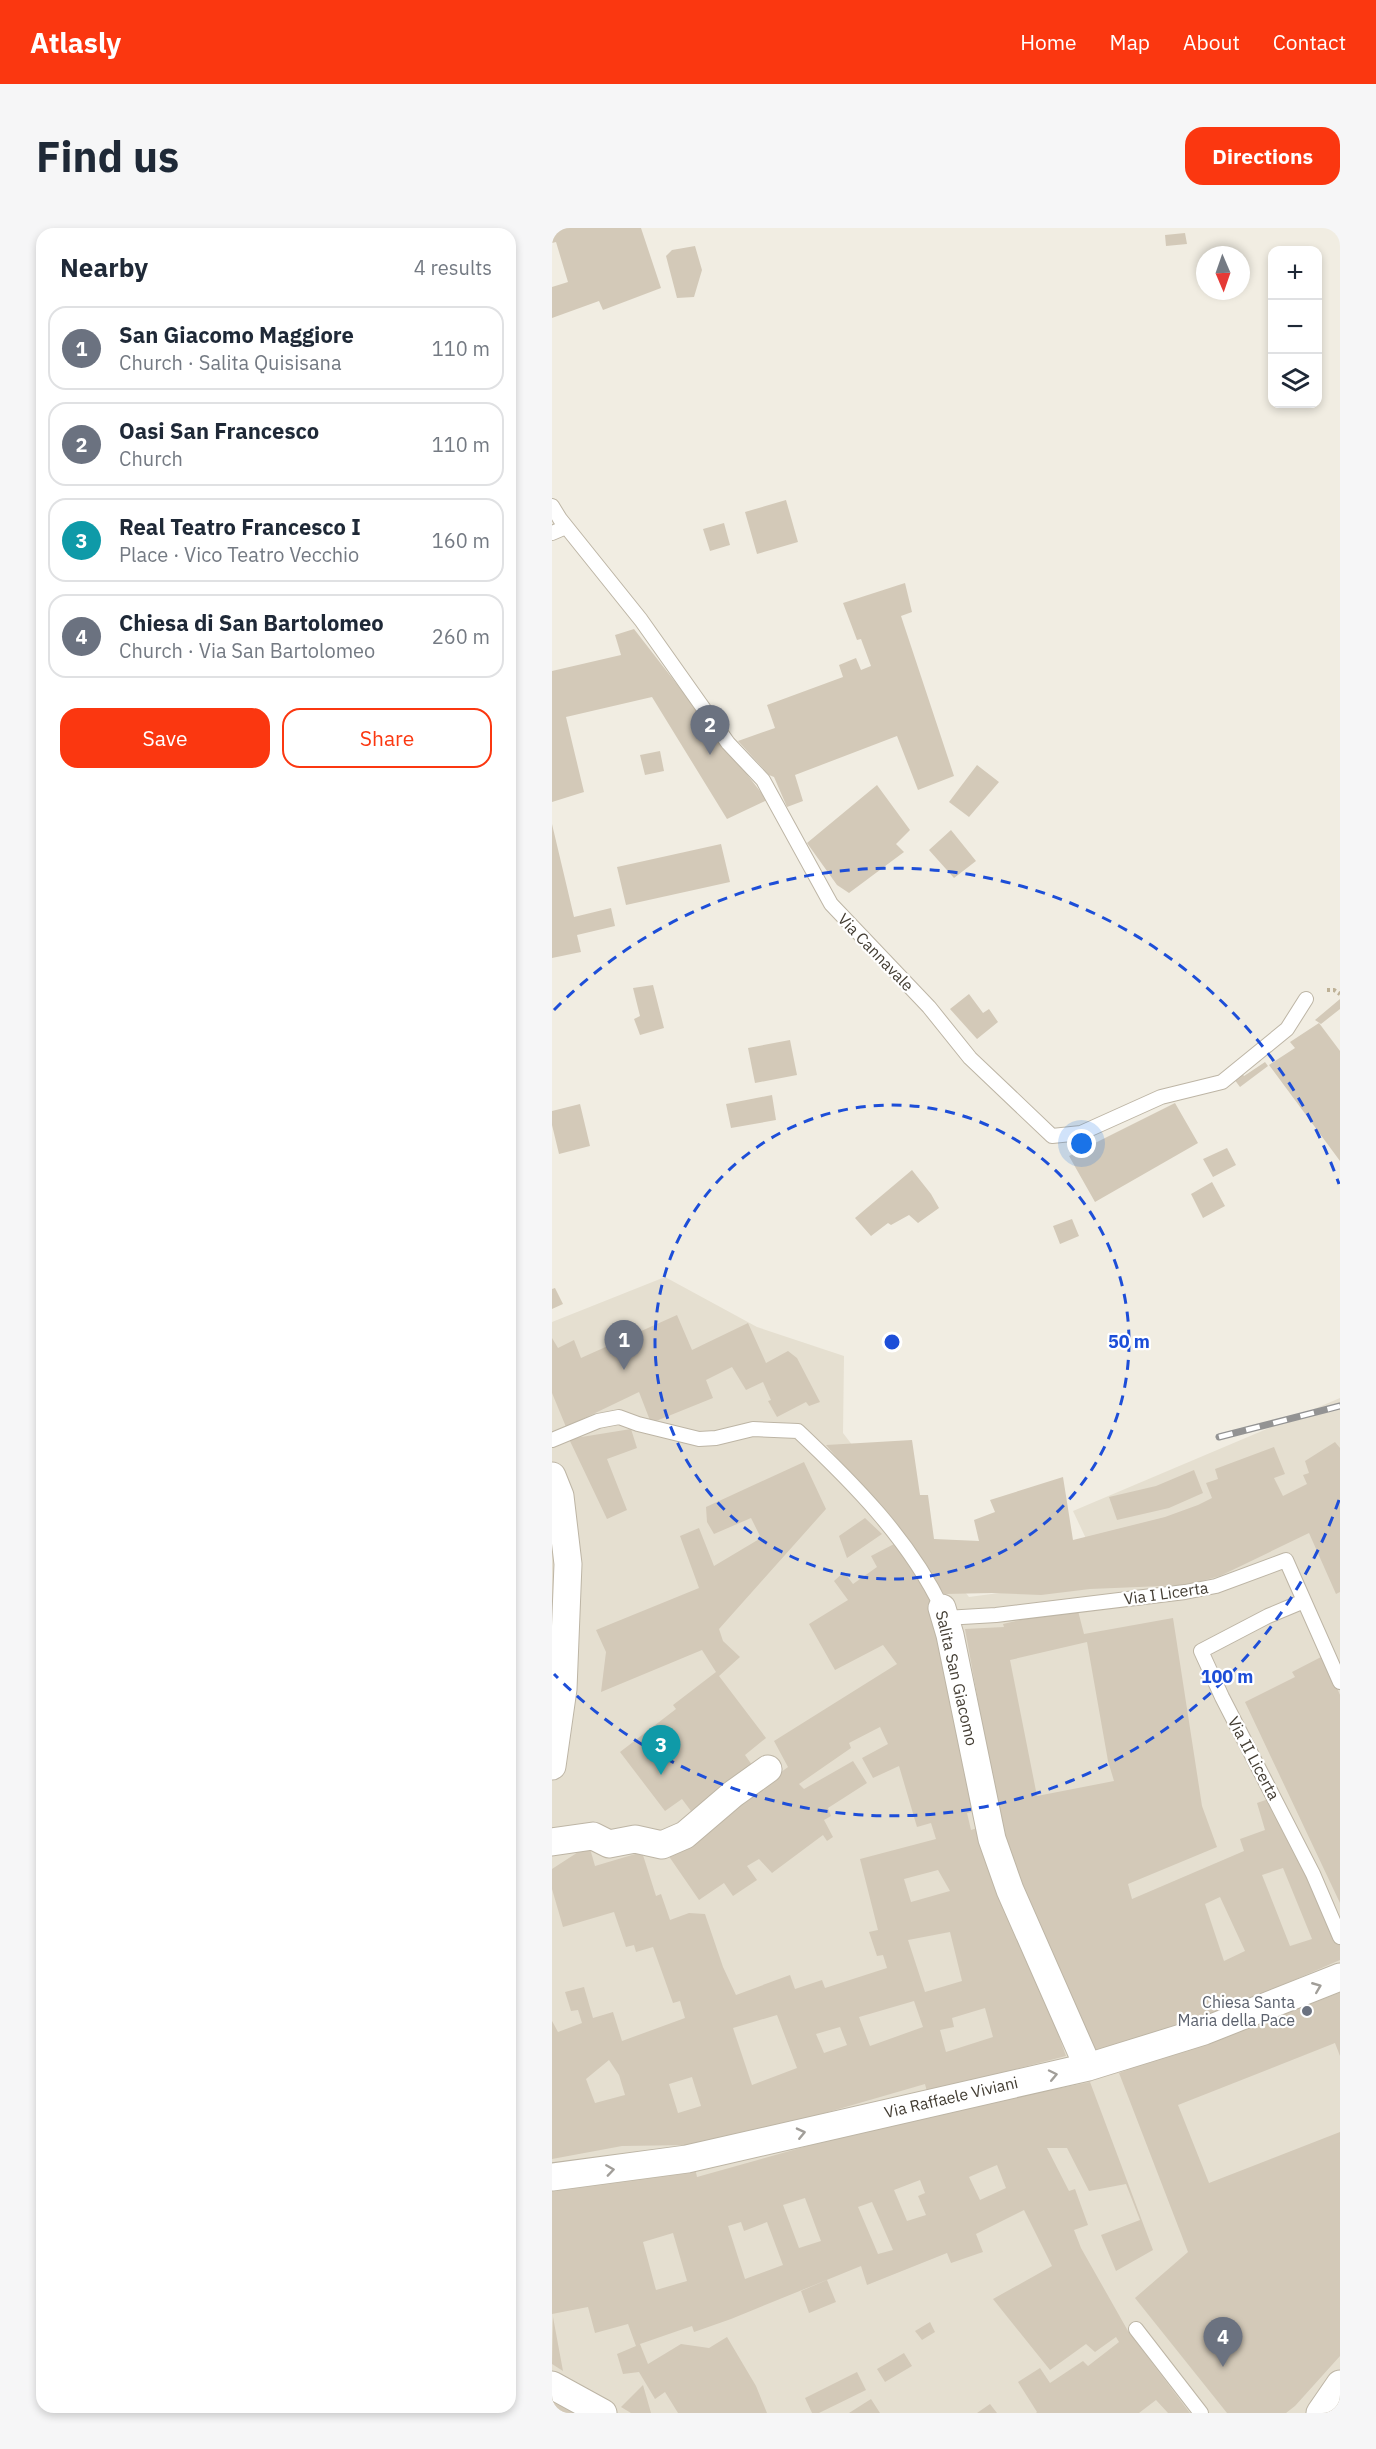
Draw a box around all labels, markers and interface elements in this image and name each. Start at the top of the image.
text: Atlasly [30,24,121,61]
text: Home [1020,28,1077,56]
text: Map [1110,28,1150,56]
text: About [1183,28,1240,56]
text: Contact [1273,28,1346,56]
button: Directions [1185,127,1340,185]
text: Find us [36,129,179,184]
north arrow [1196,246,1250,300]
map controls [1268,246,1322,408]
button: + [1268,246,1322,300]
text: Nearby [60,250,148,284]
text: 4 results [414,254,492,281]
button: − [1268,300,1322,354]
text: San Giacomo Maggiore [119,320,354,349]
text: 1 [76,335,88,362]
text: 110 m [432,335,490,362]
text: Church · Salita Quisisana [119,349,342,376]
button: layers [1268,354,1322,408]
text: Oasi San Francesco [119,416,319,445]
text: 2 [76,431,88,458]
text: 110 m [432,431,490,458]
text: Church [119,445,183,472]
text: Real Teatro Francesco I [119,512,361,541]
text: 3 [76,527,88,554]
text: 160 m [432,527,490,554]
text: Place · Vico Teatro Vecchio [119,541,359,568]
text: Chiesa di San Bartolomeo [119,608,384,637]
text: 4 [76,623,88,650]
text: 260 m [432,623,490,650]
text: Church · Via San Bartolomeo [119,637,375,664]
pin: 2 [690,706,730,755]
button: Save [60,708,270,768]
button: Share [282,708,492,768]
street label: Via Cannavale [834,909,918,995]
your location [1067,1129,1096,1158]
pin: 1 [604,1320,644,1370]
text: 50 m [1108,1330,1150,1353]
centre of rings [882,1332,902,1352]
street label: Via I Licerta [1122,1577,1210,1609]
street label: Salita San Giacomo [932,1608,982,1748]
text: 100 m [1201,1665,1253,1688]
street label: Via II Licerta [1224,1713,1285,1803]
pin: 3 [642,1726,680,1775]
one-way arrow [1311,1981,1322,1994]
place label: Chiesa Santa Maria della Pace [1177,1992,1295,2030]
marker: Chiesa Santa Maria della Pace [1300,2004,1314,2018]
one-way arrow [1047,2069,1057,2082]
street label: Via Raffaele Viviani [882,2072,1020,2122]
one-way arrow [796,2127,806,2140]
one-way arrow [605,2164,615,2176]
pin: 4 [1204,2318,1242,2367]

